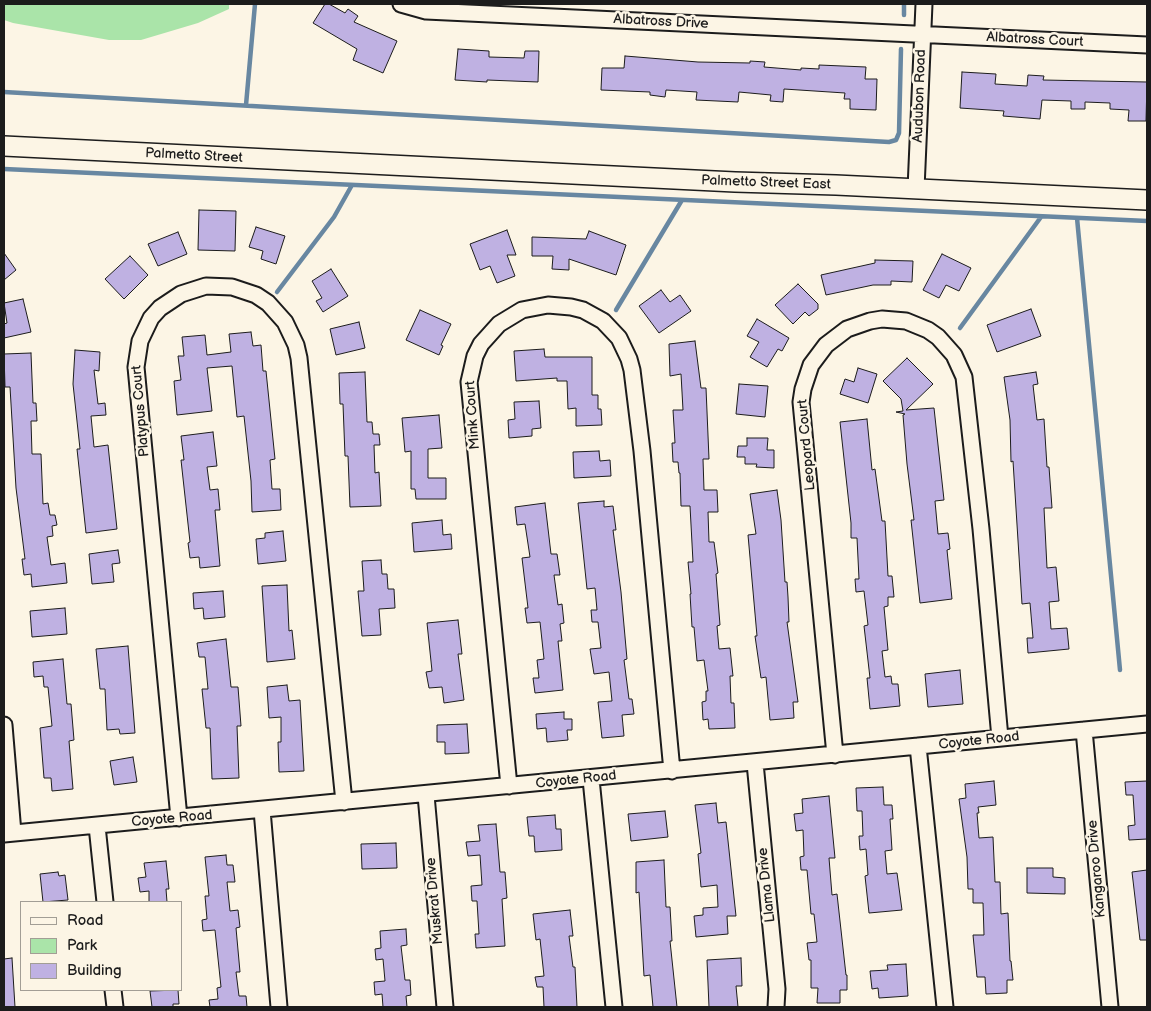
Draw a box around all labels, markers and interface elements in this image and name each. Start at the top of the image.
street label: Albatross Drive [613,11,709,33]
street label: Albatross Court [986,29,1084,51]
street label: Audubon Road [910,49,930,143]
street label: Palmetto Street [145,145,243,167]
street label: Palmetto Street East [701,172,831,194]
street label: Platypus Court [129,364,153,458]
street label: Mink Court [462,380,484,450]
street label: Leopard Court [795,399,819,491]
street label: Coyote Road [938,728,1020,754]
street label: Coyote Road [535,767,617,793]
street label: Coyote Road [131,807,213,831]
street label: Kangaroo Drive [1084,819,1110,919]
street label: Llama Drive [755,847,779,923]
street label: Muskrat Drive [423,857,447,945]
legend [20,901,182,991]
text: Road [67,911,103,930]
text: Park [67,936,97,955]
text: Building [67,961,122,980]

